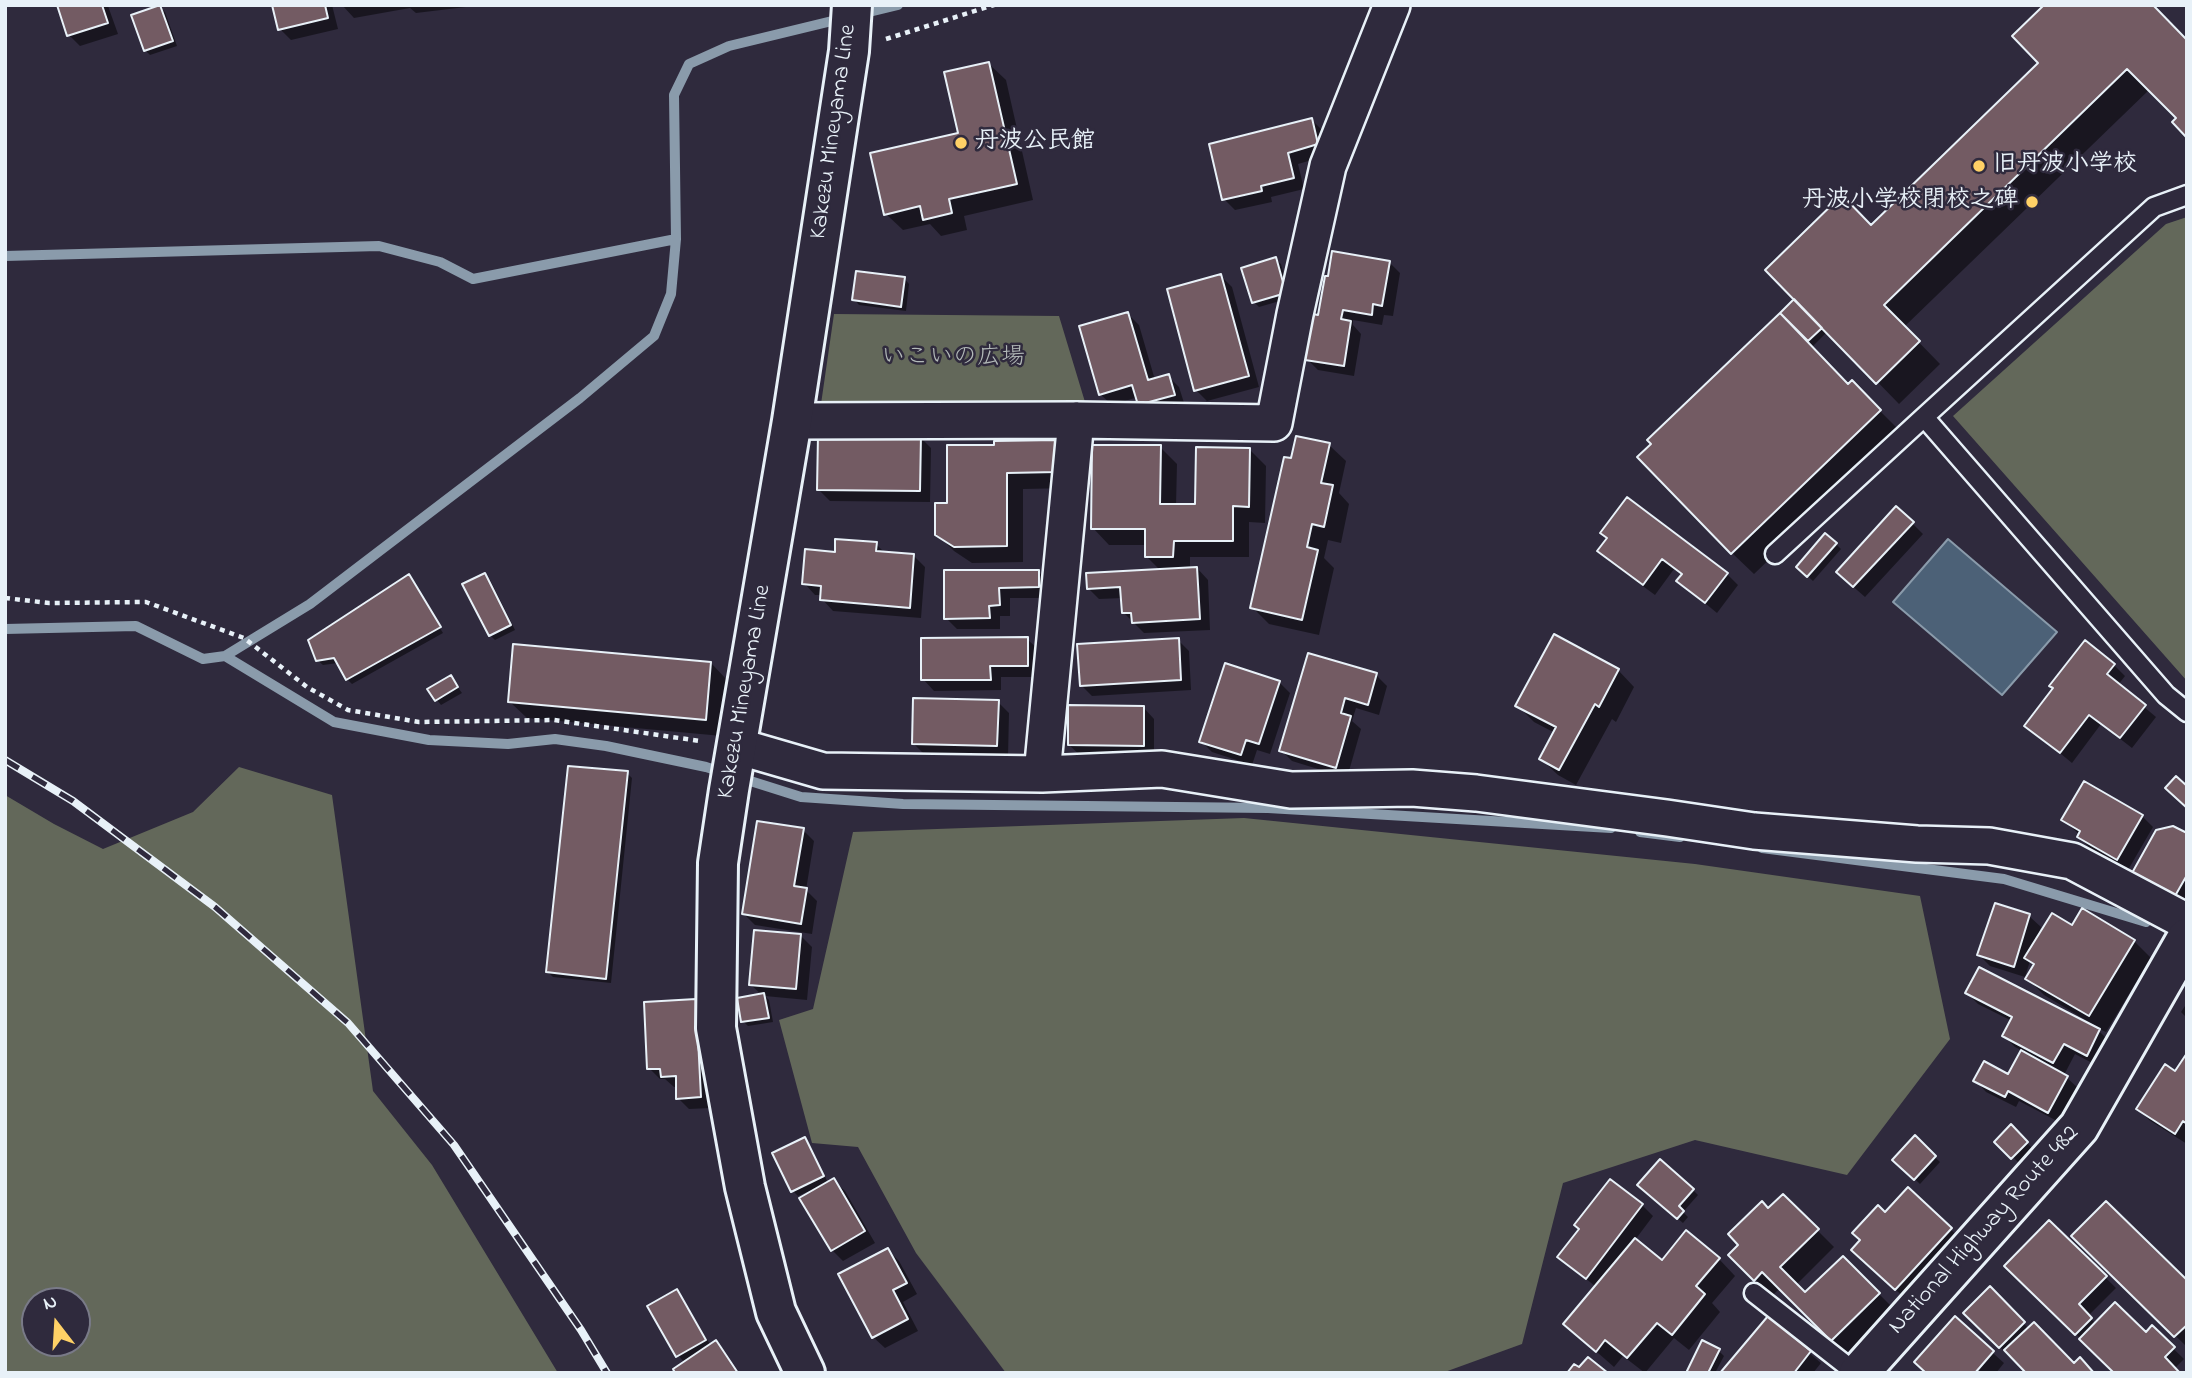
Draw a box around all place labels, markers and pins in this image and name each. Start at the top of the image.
place label: 丹波公民館 [975,129,1095,157]
marker: 丹波公民館 [953,135,969,151]
place label: 旧丹波小学校 [1993,152,2137,180]
marker: 旧丹波小学校 [1971,158,1987,174]
place label: 丹波小学校閉校之碑 [1802,188,2018,216]
marker: 丹波小学校閉校之碑 [2024,194,2040,210]

